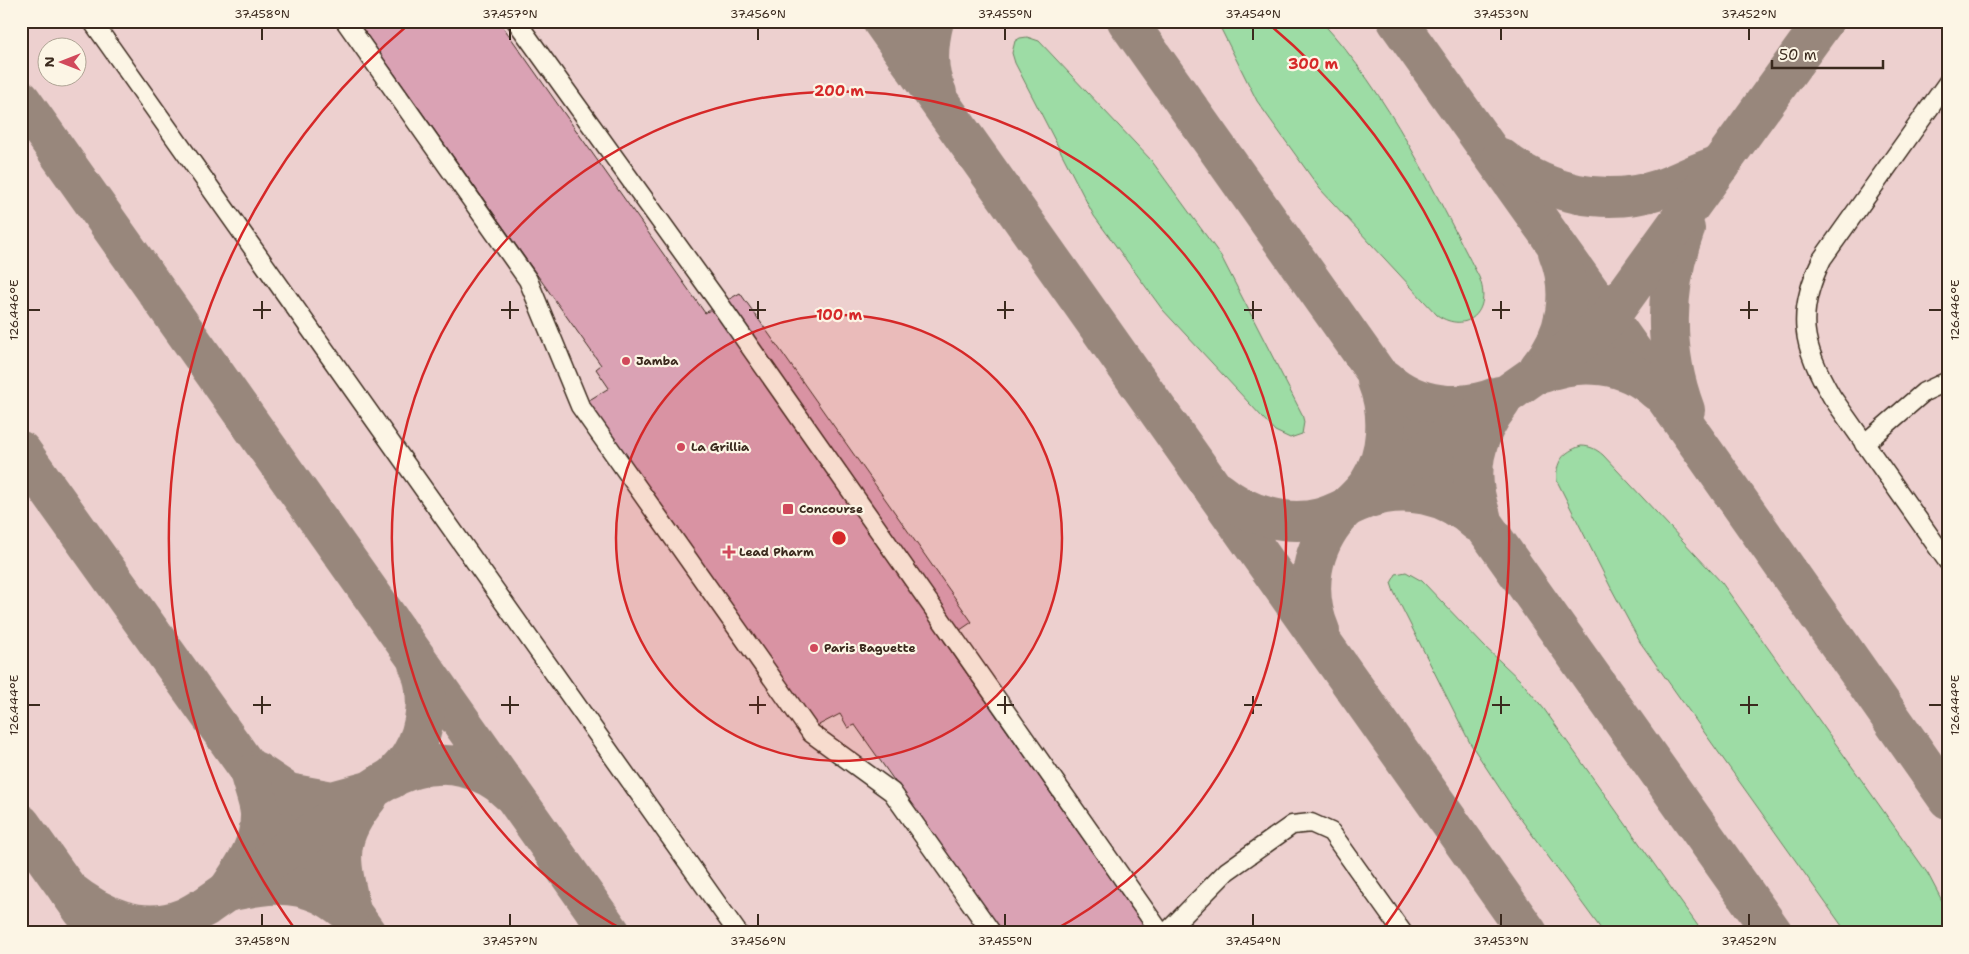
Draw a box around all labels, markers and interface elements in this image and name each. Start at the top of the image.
text: 37.458°N [234,6,290,22]
text: 37.457°N [482,6,538,22]
text: 37.456°N [730,6,786,22]
text: 37.455°N [978,6,1032,22]
text: 37.454°N [1225,6,1281,22]
text: 37.453°N [1473,6,1529,22]
text: 37.452°N [1721,6,1777,22]
north arrow [38,38,88,88]
scale bar [1772,38,1883,70]
text: 50 m [1779,45,1817,65]
text: 300 m [1288,54,1338,74]
text: N [40,56,58,68]
text: 200 m [814,81,864,101]
text: 126.446°E [6,280,22,340]
text: 126.446°E [1947,280,1963,340]
text: 100 m [816,305,862,325]
place label: Jamba [636,353,679,369]
marker: Jamba [620,355,632,367]
place label: La Grillia [691,439,750,455]
marker: La Grillia [675,441,687,453]
place label: Concourse [799,501,863,517]
marker: Concourse [781,502,795,516]
centre of rings [830,529,848,547]
place label: Lead Pharm [739,544,814,560]
marker: Lead Pharm [723,546,735,558]
place label: Paris Baguette [824,640,916,656]
marker: Paris Baguette [808,642,820,654]
text: 126.444°E [6,675,22,735]
text: 126.444°E [1947,675,1963,735]
text: 37.458°N [234,933,290,949]
text: 37.457°N [482,933,538,949]
text: 37.456°N [730,933,786,949]
text: 37.455°N [978,933,1032,949]
text: 37.454°N [1225,933,1281,949]
text: 37.453°N [1473,933,1529,949]
text: 37.452°N [1721,933,1777,949]

